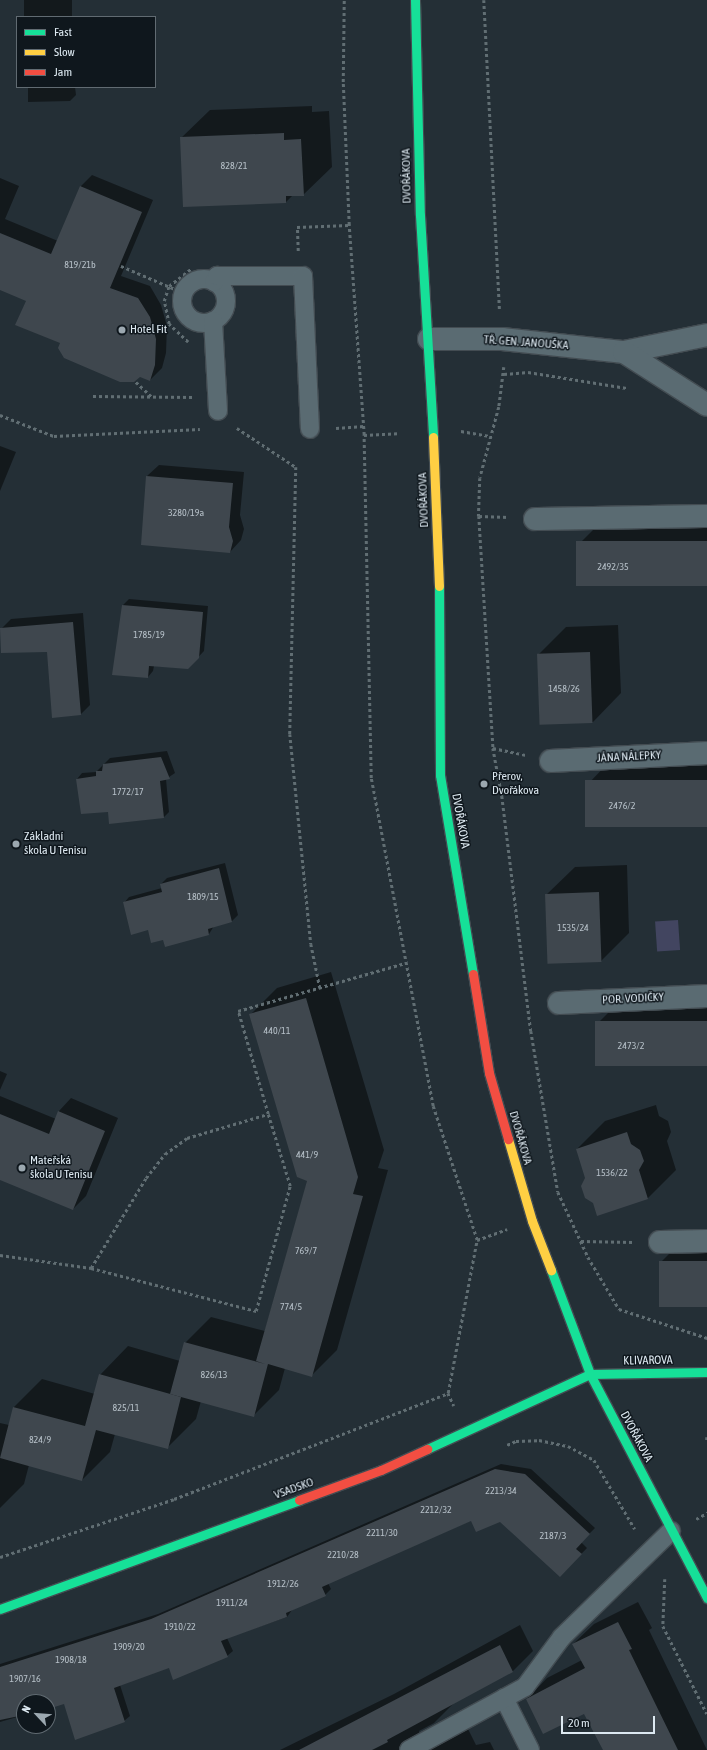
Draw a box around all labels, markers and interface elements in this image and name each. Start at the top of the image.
legend [16,16,156,88]
text: Fast [54,25,72,39]
text: Slow [54,45,75,59]
text: Jam [54,65,72,79]
street label: DVOŘÁKOVA [399,148,415,204]
house number: 828/21 [221,160,247,172]
house number: 819/21b [64,259,96,271]
place label: Hotel Fit [130,323,167,337]
marker: Hotel Fit [117,325,127,335]
street label: TŘ. GEN. JANOUŠKA [483,333,569,353]
street label: DVOŘÁKOVA [416,472,432,528]
house number: 3280/19a [168,507,204,519]
house number: 2492/35 [597,561,629,573]
house number: 1785/19 [133,629,165,641]
house number: 1458/26 [548,683,580,695]
street label: JÁNA NÁLEPKY [597,748,661,766]
place label: Přerov, Dvořákova [492,770,539,798]
marker: Přerov, Dvořákova [479,779,489,789]
house number: 1772/17 [112,786,144,798]
street label: DVOŘÁKOVA [448,793,472,849]
house number: 2476/2 [609,800,635,812]
place label: Základní škola U Tenisu [24,830,87,858]
marker: Základní škola U Tenisu [11,839,21,849]
house number: 1809/15 [187,891,219,903]
house number: 1535/24 [557,922,589,934]
street label: POR. VODIČKY [602,990,664,1008]
house number: 440/11 [264,1025,290,1037]
house number: 2473/2 [618,1040,644,1052]
street label: DVOŘÁKOVA [505,1109,535,1167]
house number: 441/9 [296,1149,318,1161]
place label: Mateřská škola U Tenisu [30,1154,93,1182]
marker: Mateřská škola U Tenisu [17,1163,27,1173]
house number: 1536/22 [596,1167,628,1179]
house number: 769/7 [295,1245,317,1257]
house number: 774/5 [280,1301,302,1313]
street label: KLIVAROVA [623,1353,673,1369]
house number: 826/13 [201,1369,227,1381]
house number: 825/11 [113,1402,139,1414]
street label: DVOŘÁKOVA [617,1409,655,1465]
house number: 824/9 [29,1434,51,1446]
street label: VSADSKO [272,1475,316,1503]
house number: 2213/34 [485,1485,517,1497]
house number: 2212/32 [420,1504,452,1516]
house number: 2211/30 [366,1527,398,1539]
house number: 2187/3 [540,1530,566,1542]
house number: 2210/28 [327,1549,359,1561]
house number: 1912/26 [267,1578,299,1590]
house number: 1911/24 [216,1597,248,1609]
house number: 1910/22 [164,1621,196,1633]
house number: 1909/20 [113,1641,145,1653]
house number: 1908/18 [55,1654,87,1666]
house number: 1907/16 [9,1673,41,1685]
north arrow [16,1694,56,1734]
text: N [19,1704,33,1715]
scale bar [563,1708,657,1734]
text: 20 m [568,1716,590,1730]

